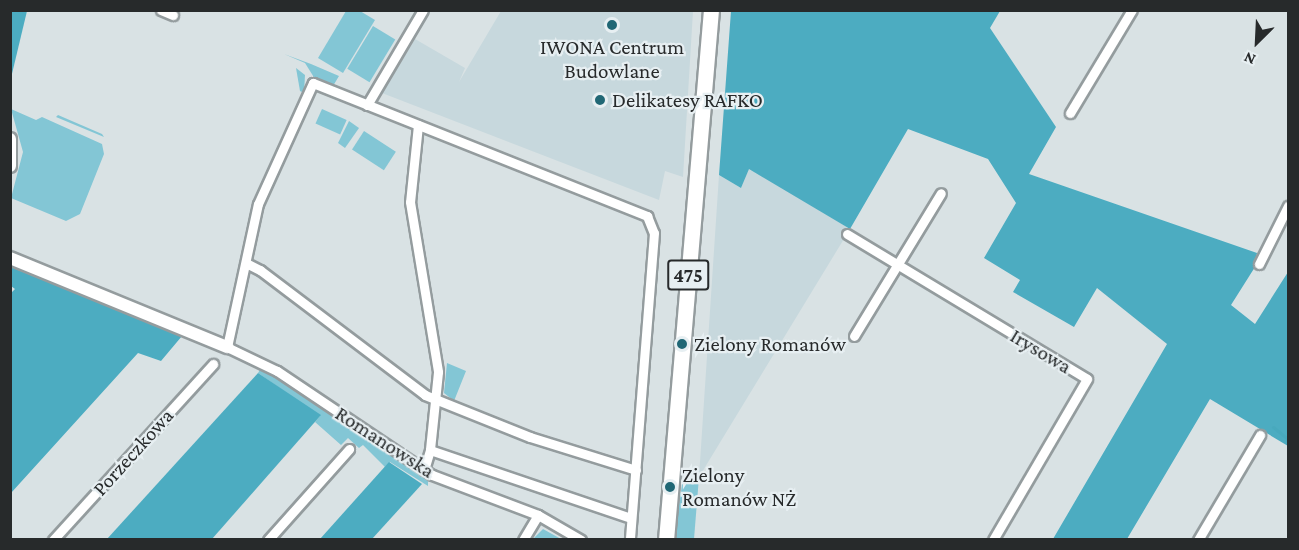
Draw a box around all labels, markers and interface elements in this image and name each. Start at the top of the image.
north arrow [1227,12,1287,72]
marker: IWONA Centrum Budowlane [605,18,619,32]
place label: IWONA Centrum Budowlane [540,34,684,84]
text: N [1241,49,1258,69]
place label: Delikatesy RAFKO [612,87,763,113]
marker: Delikatesy RAFKO [593,93,607,107]
road number: 475 [667,258,709,292]
street label: Irysowa [1006,323,1076,379]
place label: Zielony Romanów [694,331,846,357]
marker: Zielony Romanów [675,337,689,351]
street label: Romanowska [331,401,439,483]
street label: Porzeczkowa [87,403,179,501]
place label: Zielony Romanów NŻ [682,462,796,512]
marker: Zielony Romanów NŻ [663,480,677,494]

